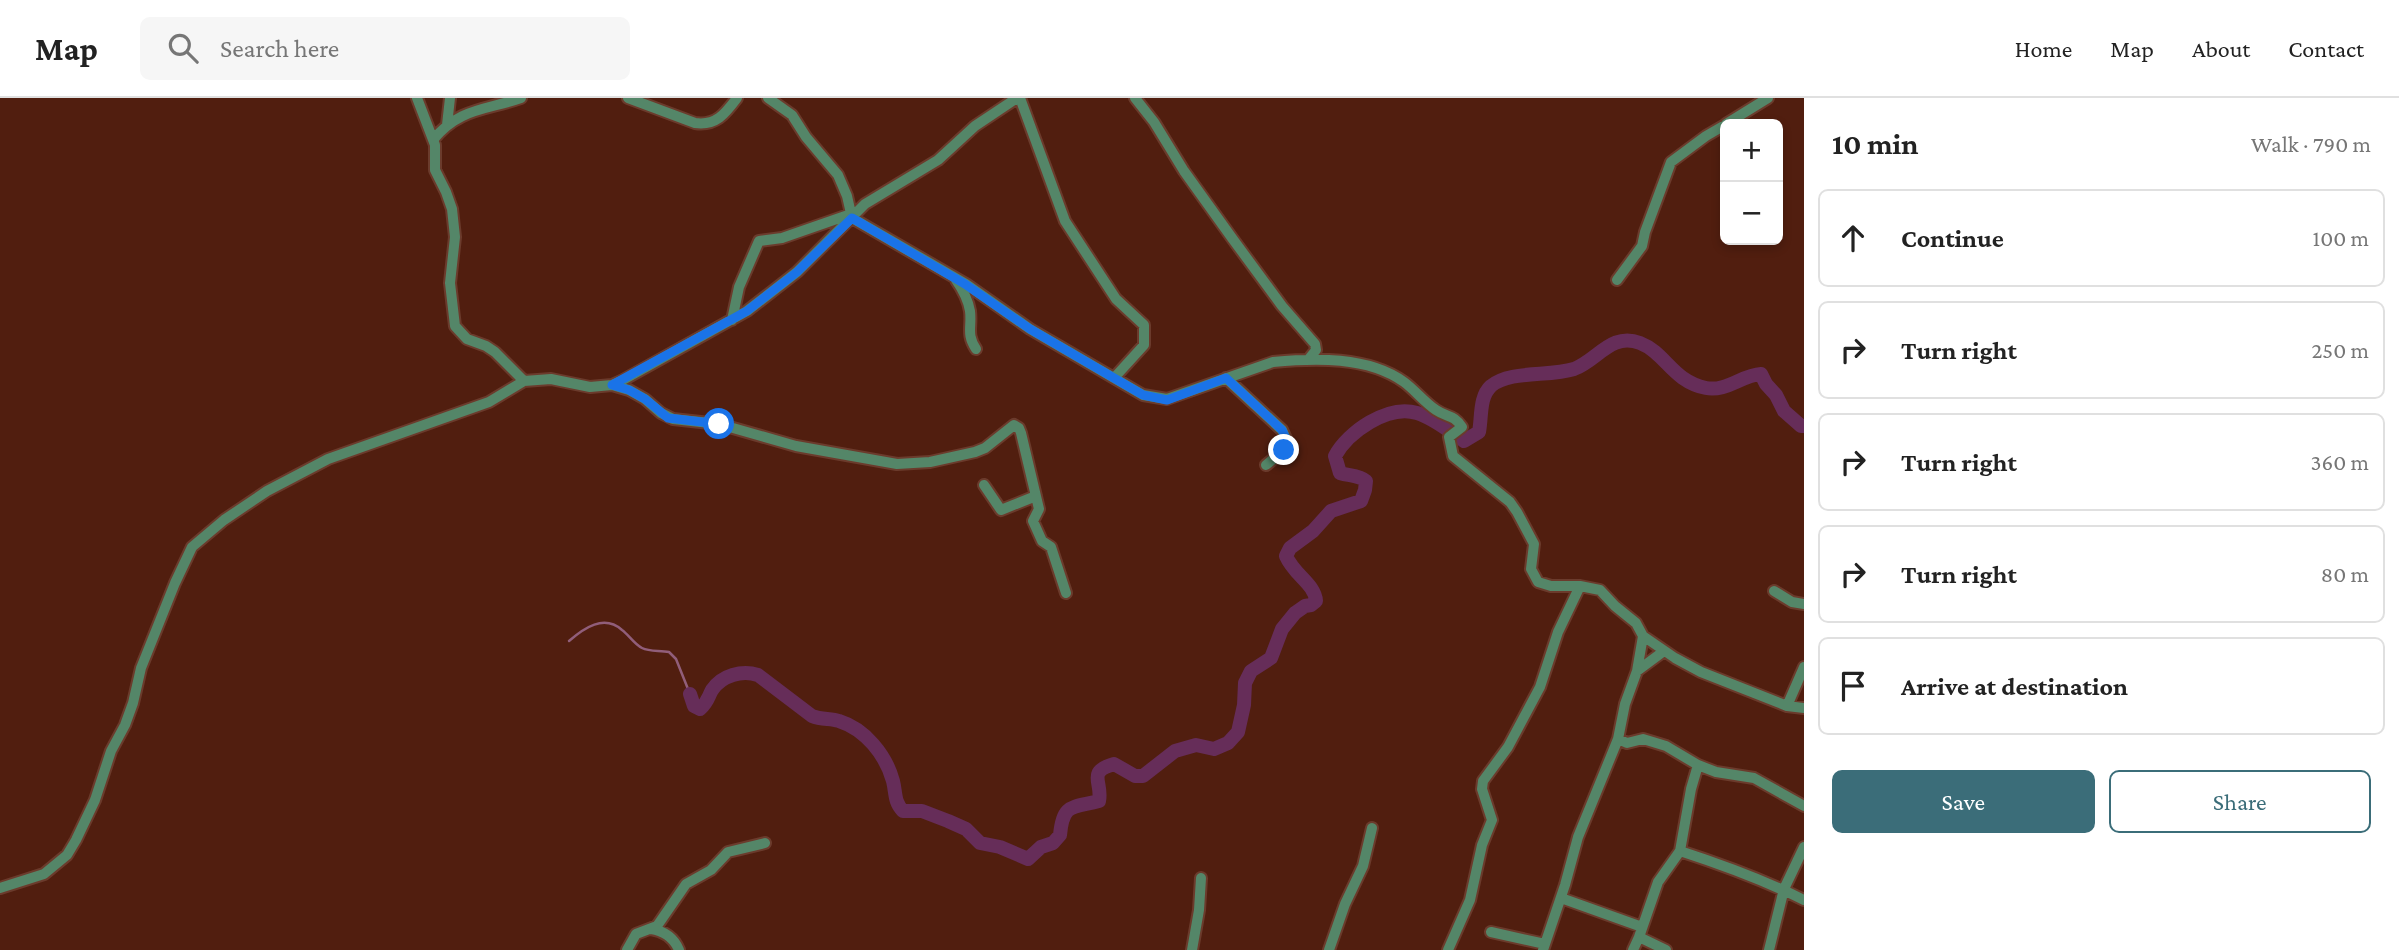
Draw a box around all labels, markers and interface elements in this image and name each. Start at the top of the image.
search box [140,17,630,80]
icon: search [164,29,202,67]
text: Map [35,30,98,67]
text: Search here [220,34,339,63]
text: Home [2015,35,2072,62]
text: Map [2110,35,2154,62]
text: About [2192,35,2250,62]
text: Contact [2288,35,2364,62]
map controls [1720,119,1783,245]
button: + [1720,119,1783,182]
text: 10 min [1832,127,1919,160]
text: Walk · 790 m [2251,131,2371,157]
button: − [1720,182,1783,245]
icon: ahead [1834,219,1872,257]
text: Continue [1901,224,2004,253]
text: 100 m [2313,225,2369,251]
icon: right [1834,331,1872,369]
text: Turn right [1901,336,2017,365]
text: 250 m [2311,337,2369,363]
route start [703,408,734,439]
route end [1268,434,1299,465]
icon: right [1834,443,1872,481]
text: Turn right [1901,448,2017,477]
text: 360 m [2311,449,2369,475]
icon: right [1834,555,1872,593]
text: Turn right [1901,560,2017,589]
text: 80 m [2321,561,2369,587]
icon: arrive [1834,667,1872,705]
text: Arrive at destination [1901,672,2128,701]
button: Save [1832,770,2095,833]
button: Share [2109,770,2371,833]

